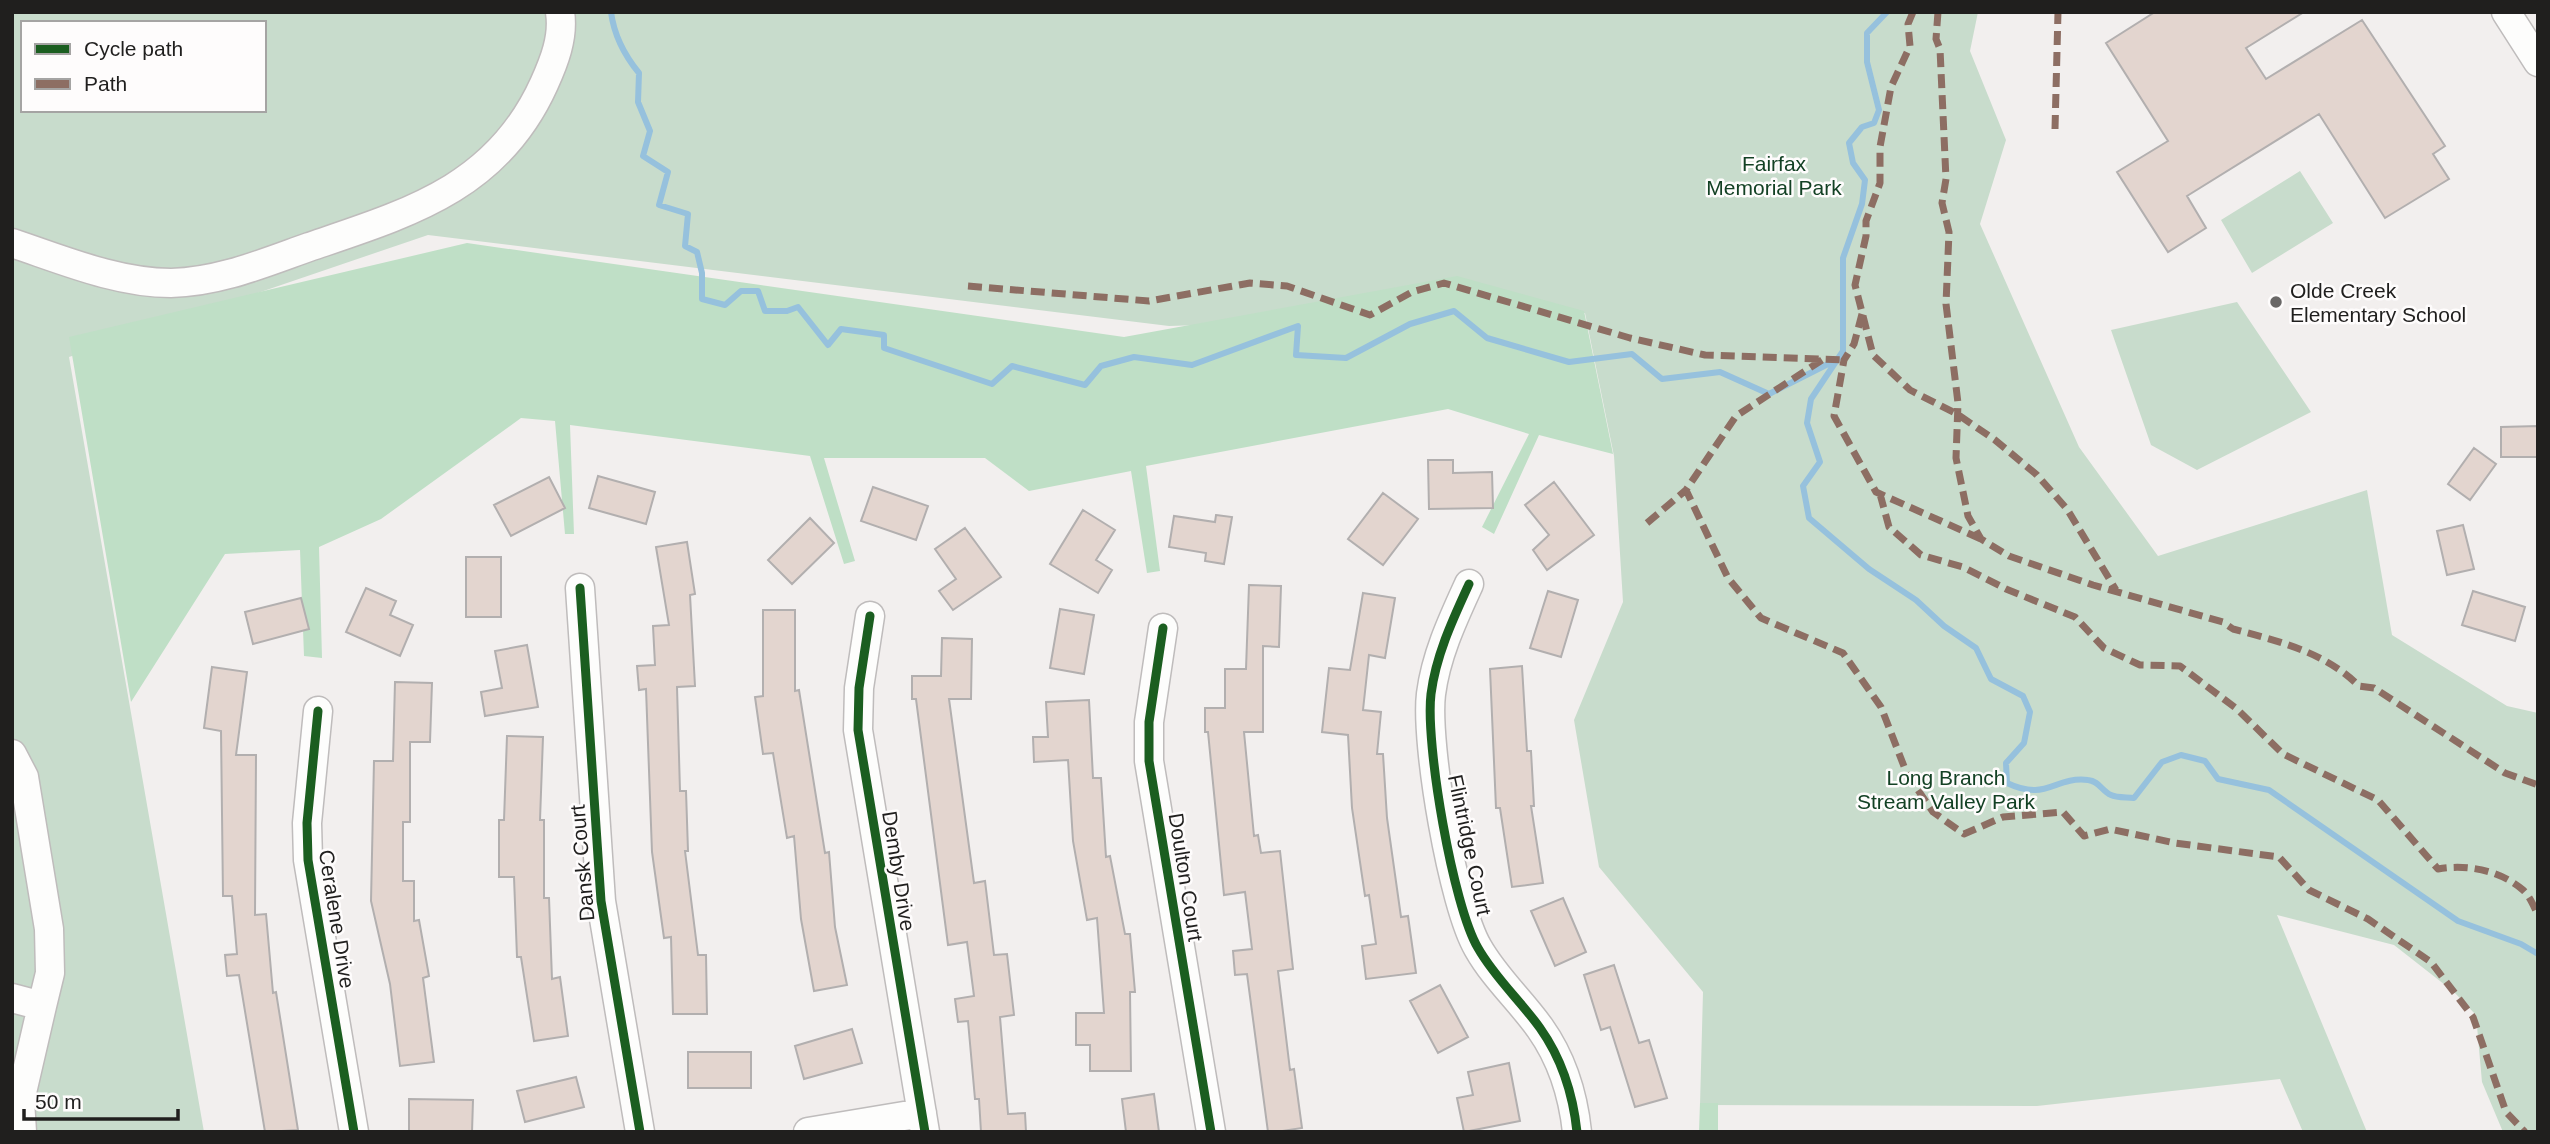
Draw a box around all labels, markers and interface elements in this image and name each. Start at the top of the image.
legend [21,21,266,112]
text: Cycle path [84,37,183,60]
text: Path [84,72,127,95]
park label: Fairfax Memorial Park [1706,152,1842,199]
place label: Olde Creek Elementary School [2290,279,2466,326]
marker: Olde Creek Elementary School [2268,294,2284,310]
park label: Long Branch Stream Valley Park [1857,766,2036,813]
street label: Flintridge Court [1444,772,1496,918]
street label: Dansk Court [565,804,599,922]
street label: Demby Drive [878,809,920,933]
street label: Doulton Court [1165,811,1208,943]
street label: Ceralene Drive [315,848,359,990]
scale bar [24,1078,178,1122]
text: 50 m [35,1090,82,1113]

